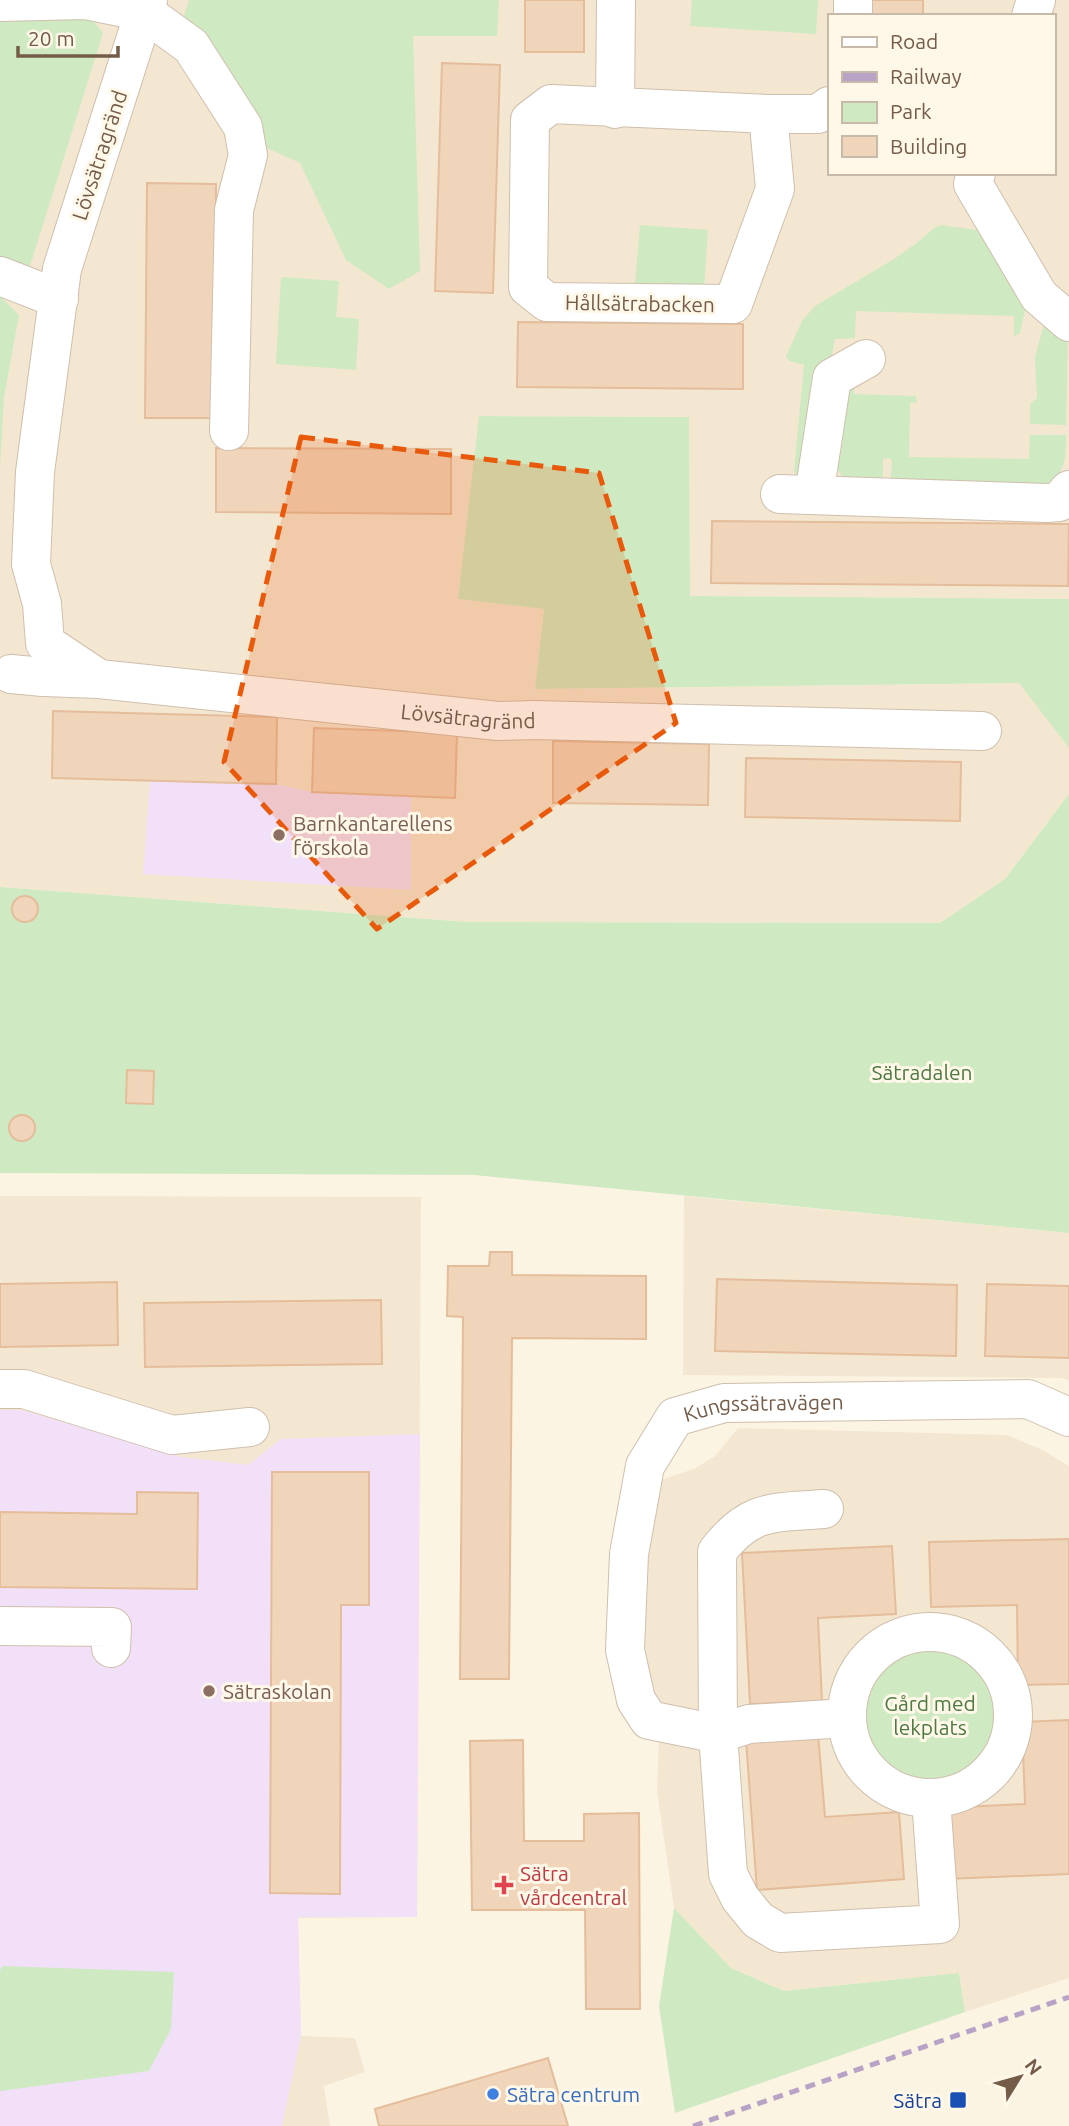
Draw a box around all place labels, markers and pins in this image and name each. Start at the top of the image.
place label: Barnkantarellens förskola [293,811,453,859]
marker: Barnkantarellens förskola [271,827,287,843]
place label: Sätraskolan [223,1679,332,1703]
marker: Sätraskolan [201,1683,217,1699]
place label: Sätra vårdcentral [520,1861,627,1909]
marker: Sätra vårdcentral [494,1875,514,1895]
place label: Sätra centrum [507,2082,640,2106]
marker: Sätra centrum [485,2086,501,2102]
place label: Sätra [893,2088,942,2112]
marker: Sätra [948,2090,968,2110]

